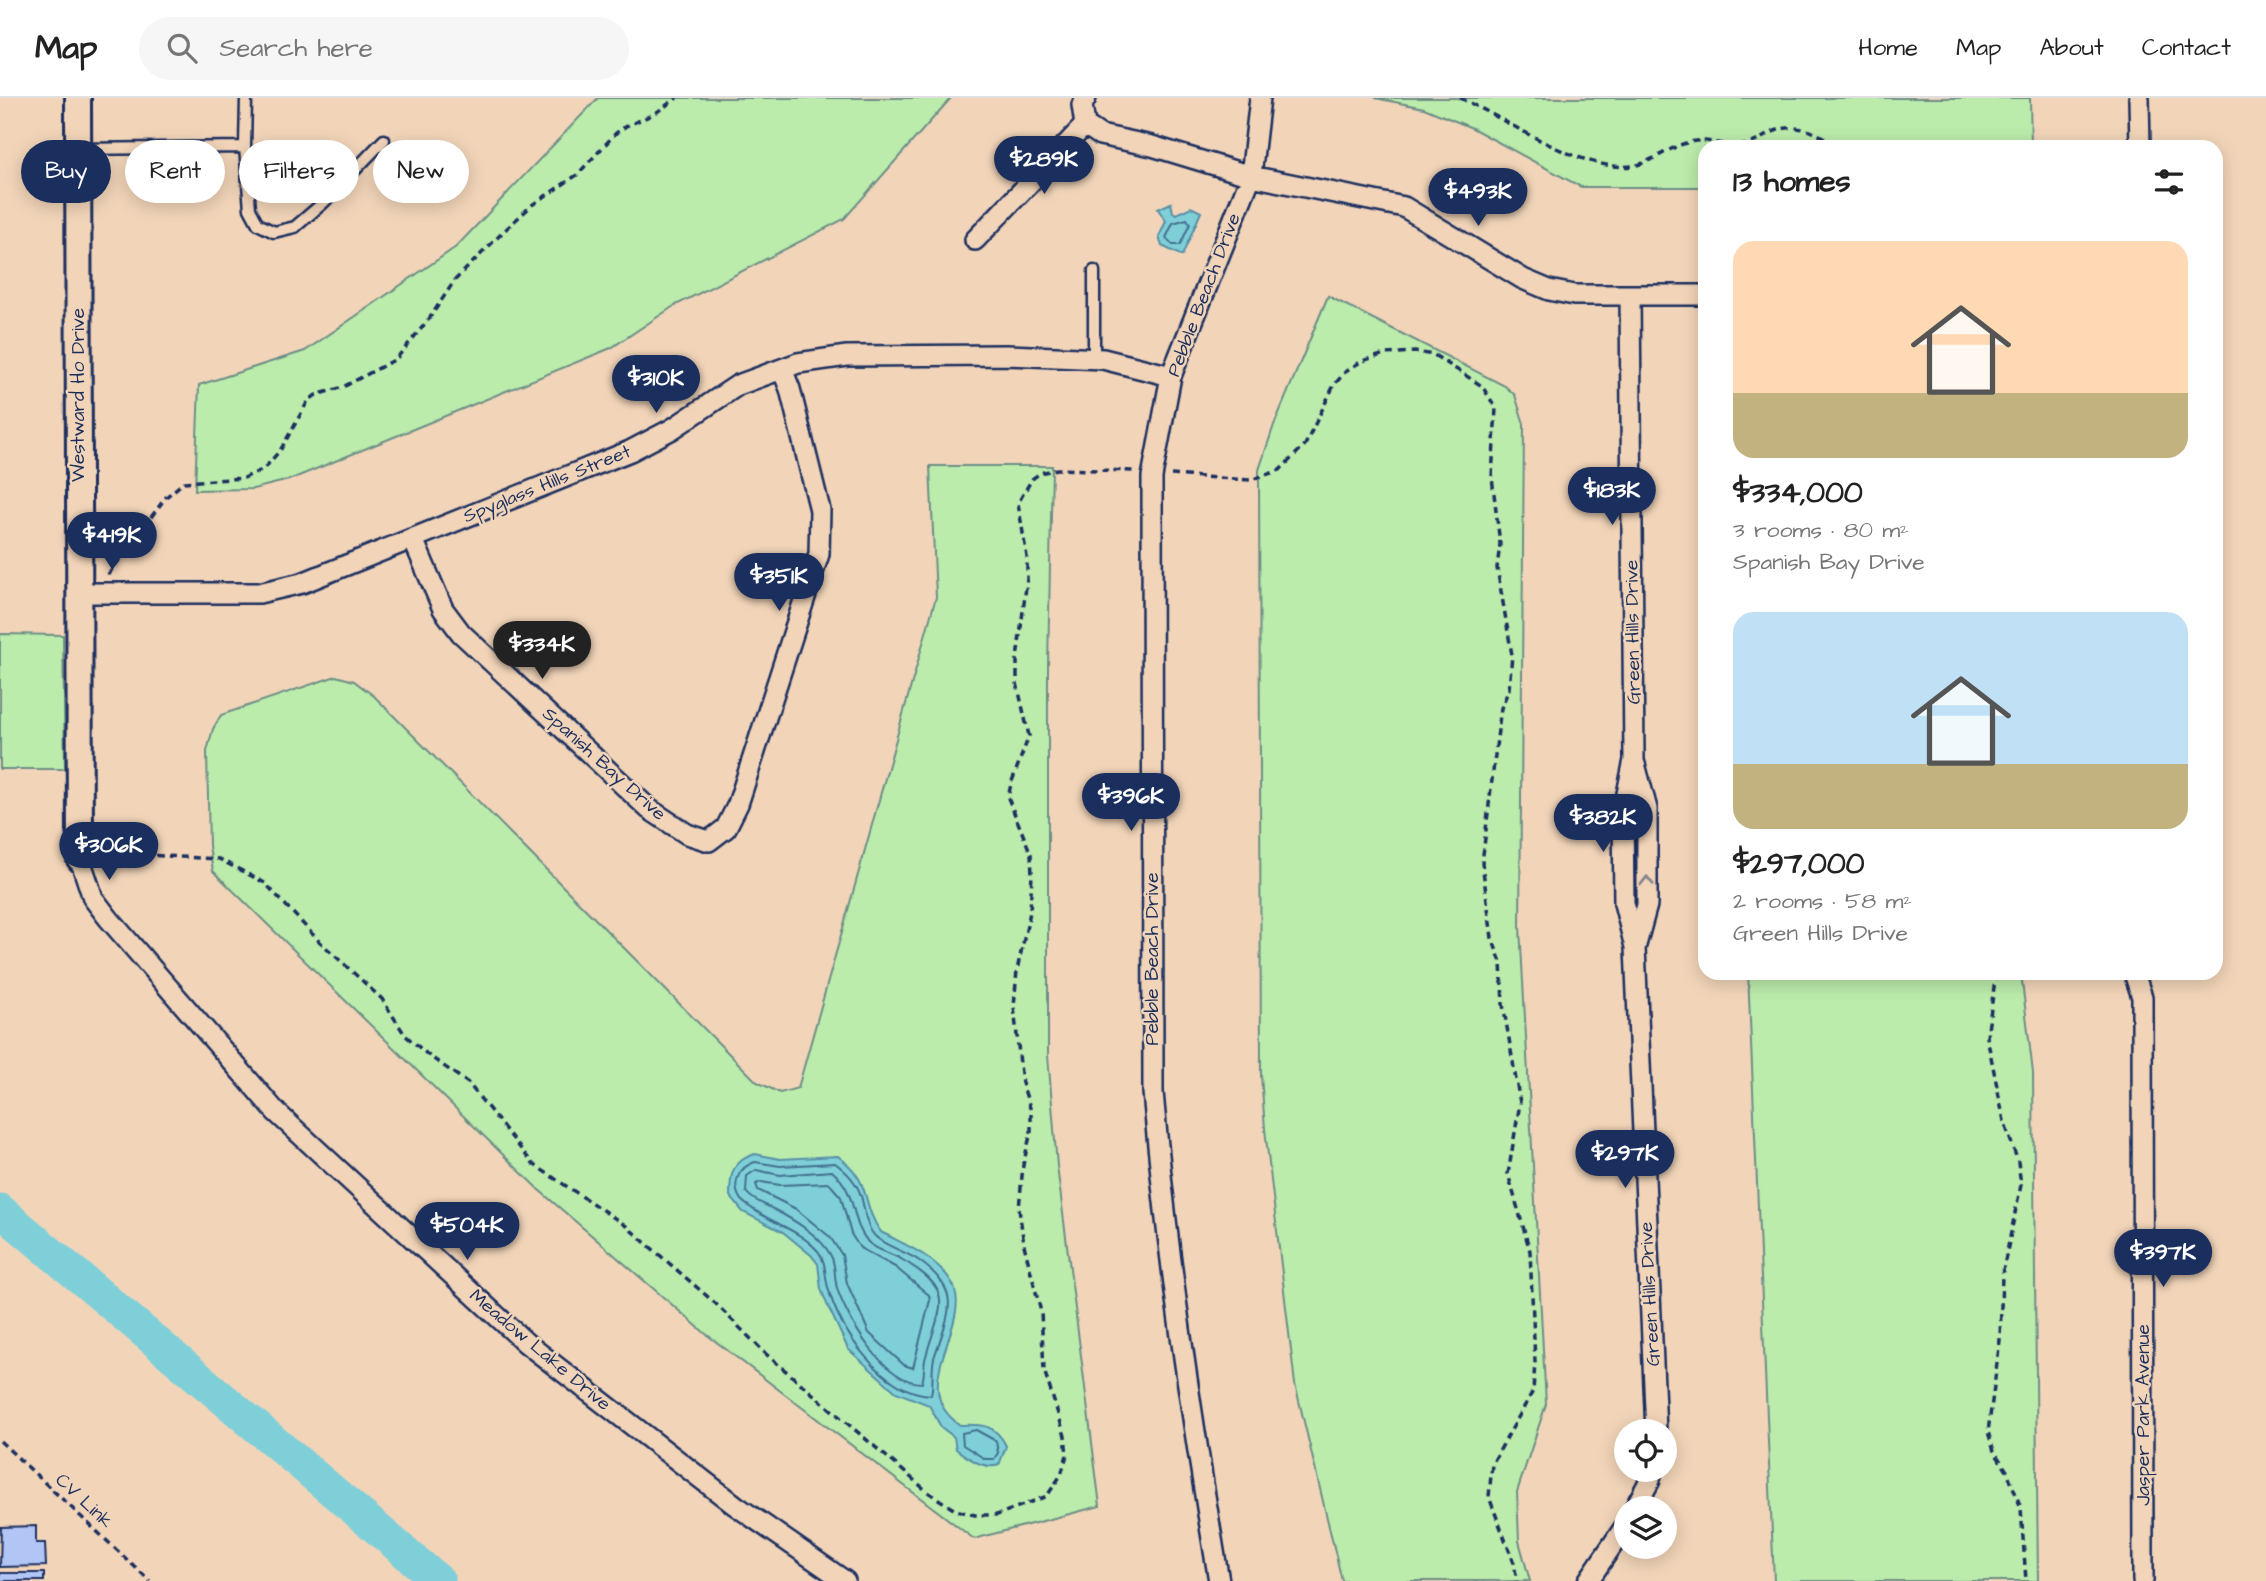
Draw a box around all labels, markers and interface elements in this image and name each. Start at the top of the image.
search box [139,17,629,80]
text: Map [35,25,97,71]
icon: search [163,29,201,67]
text: Search here [219,30,373,66]
text: Home [1858,31,1918,65]
text: Map [1956,31,2001,65]
text: About [2039,31,2104,65]
text: Contact [2142,31,2231,65]
pin: $289K [995,136,1093,196]
chip: Buy [21,140,111,203]
chip: Rent [125,140,225,203]
chip: Filters [239,140,359,203]
chip: New [373,140,469,203]
text: $289K [1010,143,1078,175]
text: 13 homes [1733,161,1850,203]
icon: filters [2150,163,2188,201]
pin: $493K [1429,169,1527,228]
text: $493K [1444,175,1512,207]
street label: Pebble Beach Drive [1160,209,1248,381]
icon: home [1898,287,2024,413]
street label: Westward Ho Drive [65,308,92,482]
pin: $310K [607,356,705,415]
text: $310K [628,362,684,394]
street label: Spyglass Hills Street [459,438,635,531]
pin: $183K [1563,468,1661,527]
text: $334,000 [1733,472,1863,514]
text: $183K [1584,474,1640,506]
pin: $419K [63,512,161,572]
text: 3 rooms · 80 m² [1733,514,1909,546]
text: $419K [83,519,141,551]
text: Spanish Bay Drive [1733,546,1925,578]
pin: $351K [730,554,828,613]
street label: Green Hills Drive [1618,559,1648,705]
text: $351K [750,560,808,592]
pin: $334K [493,622,591,681]
text: $334K [509,628,575,660]
icon: home [1898,658,2024,784]
street label: Spanish Bay Drive [535,701,672,828]
pin: $396K [1082,774,1180,833]
text: $396K [1098,780,1164,812]
pin: $382K [1554,794,1652,854]
text: $382K [1570,801,1636,833]
pin: $306K [60,822,158,882]
text: $306K [75,829,143,861]
text: $297,000 [1733,843,1865,885]
street label: Pebble Beach Drive [1139,873,1166,1045]
one-way arrow [1639,875,1655,885]
text: 2 rooms · 58 m² [1733,885,1912,917]
text: Green Hills Drive [1733,917,1908,949]
pin: $297K [1576,1130,1674,1190]
text: $297K [1591,1137,1659,1169]
pin: $504K [418,1202,516,1262]
text: $504K [430,1209,504,1241]
street label: Green Hills Drive [1633,1221,1667,1367]
pin: $397K [2114,1230,2212,1289]
text: $397K [2130,1236,2196,1268]
street label: Meadow Lake Drive [463,1283,617,1417]
street label: Jasper Park Avenue [2130,1324,2157,1506]
map controls [1614,1419,1677,1559]
button: locate [1614,1419,1677,1482]
street label: CV Link [49,1467,119,1535]
button: layers [1614,1496,1677,1559]

